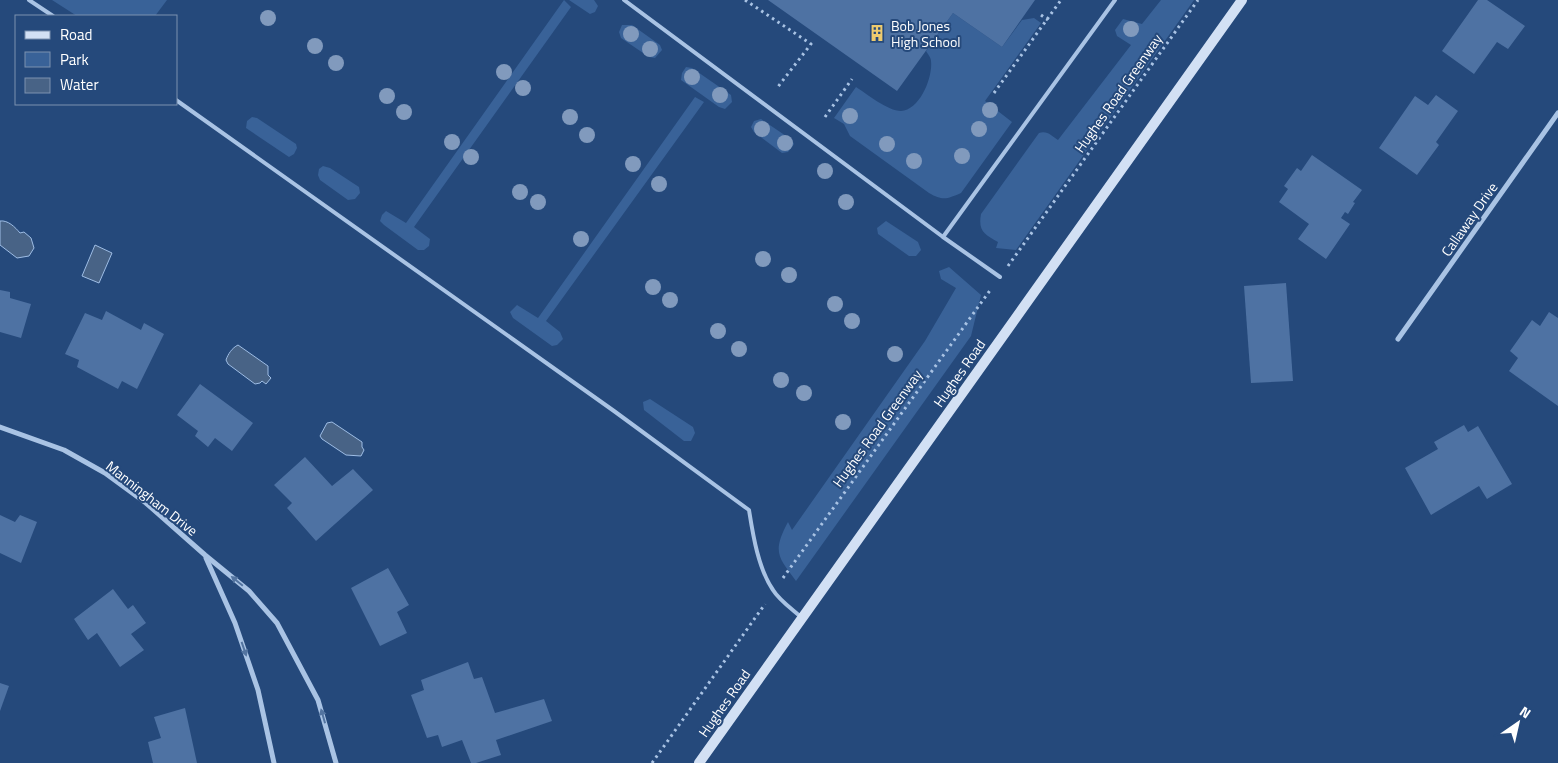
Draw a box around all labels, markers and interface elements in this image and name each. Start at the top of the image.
legend [15,15,178,105]
place label: Bob Jones High School [891,15,961,52]
text: Road [60,23,92,46]
building icon: Bob Jones High School [867,23,887,43]
street label: Hughes Road Greenway [1069,29,1167,157]
text: Park [60,48,89,71]
text: Water [60,73,99,96]
street label: Callaway Drive [1436,178,1502,260]
street label: Hughes Road [928,335,990,411]
street label: Hughes Road Greenway [827,365,927,491]
street label: Manningham Drive [102,455,202,541]
one-way arrow [231,575,244,586]
one-way arrow [241,641,248,656]
street label: Hughes Road [693,665,755,741]
north arrow [1493,698,1543,748]
text: N [1516,700,1535,723]
one-way arrow [319,709,327,724]

